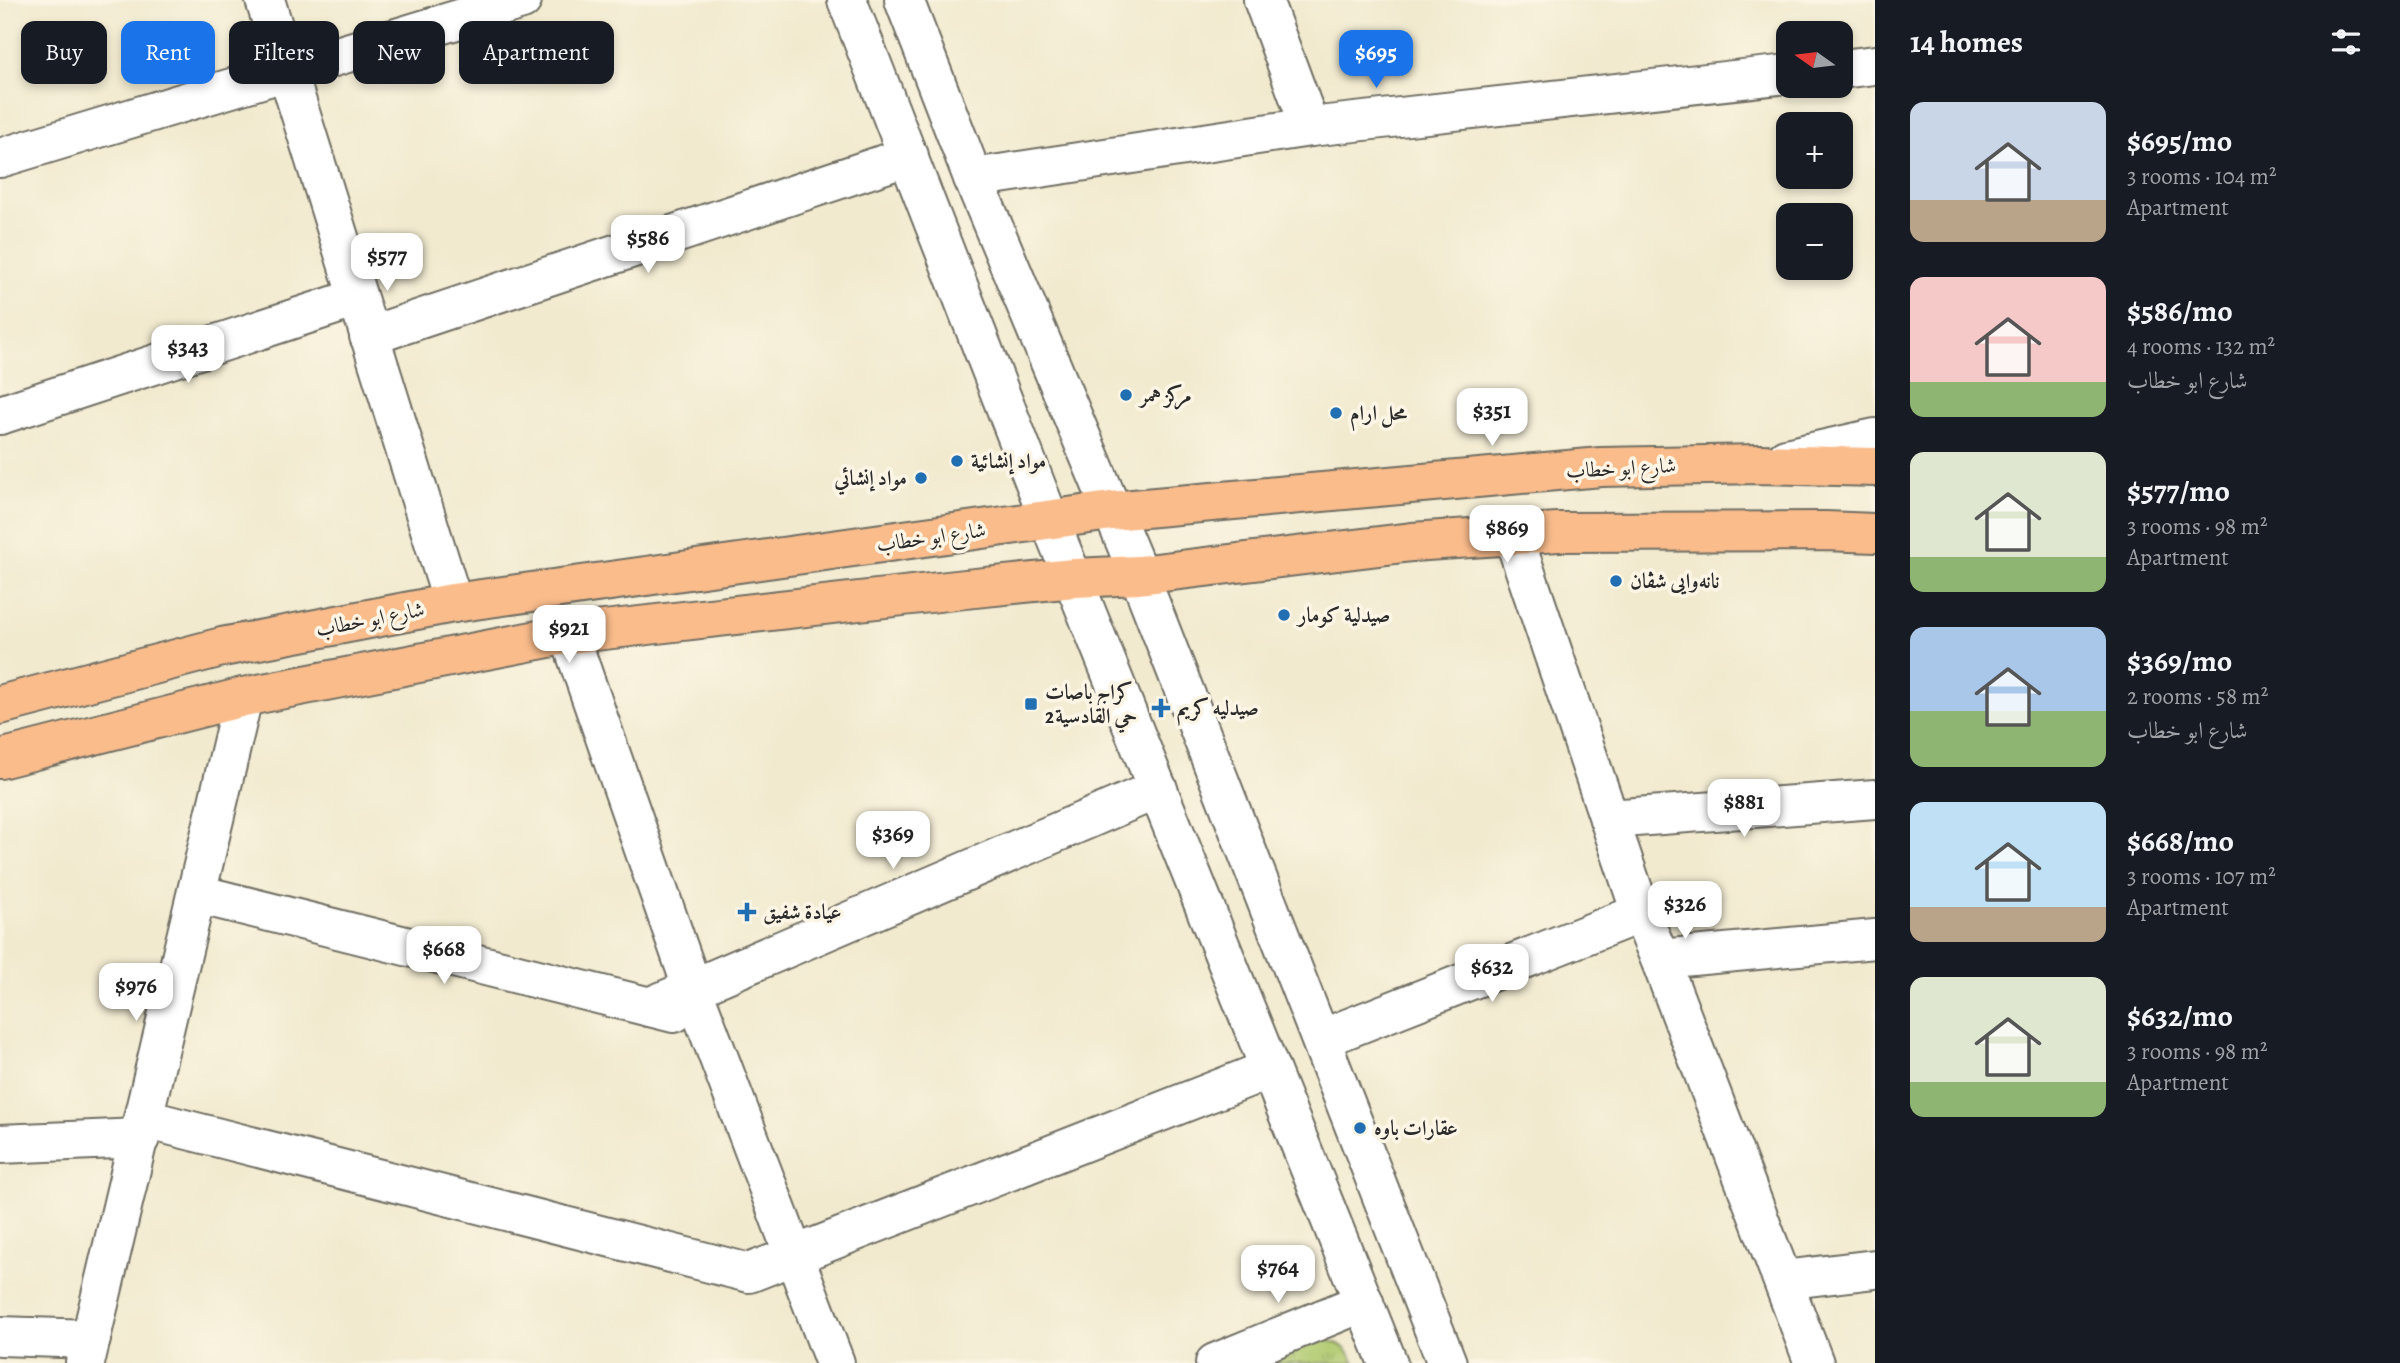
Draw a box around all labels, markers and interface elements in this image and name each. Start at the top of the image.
chip: Buy [21,21,107,84]
chip: Rent [121,21,215,84]
chip: Filters [229,21,339,84]
chip: New [353,21,445,84]
chip: Apartment [459,21,614,84]
north arrow [1776,21,1853,98]
map controls [1776,21,1853,280]
text: 14 homes [1910,22,2023,62]
icon: filters [2327,23,2365,61]
pin: $695 [1335,31,1417,90]
text: $695 [1355,37,1397,68]
button: + [1776,112,1853,189]
text: $695/mo [2127,121,2232,161]
icon: home [1966,130,2050,214]
text: 3 rooms · 104 m² [2127,161,2276,192]
text: Apartment [2127,192,2229,223]
button: − [1776,203,1853,280]
pin: $586 [607,216,689,275]
text: $586 [627,222,669,253]
pin: $577 [346,233,428,293]
text: $577 [367,240,407,271]
text: $586/mo [2127,291,2233,331]
icon: home [1966,305,2050,389]
pin: $343 [147,326,229,385]
text: 4 rooms · 132 m² [2127,331,2275,362]
text: $343 [167,332,209,363]
text: شارع ابو خطاب [2127,365,2248,396]
place label: مركز همر [1138,381,1192,410]
marker: مركز همر [1118,387,1134,403]
pin: $351 [1451,388,1533,448]
text: $351 [1473,395,1511,426]
place label: محل ارام [1350,399,1408,432]
marker: محل ارام [1328,405,1344,421]
place label: مواد إنشائية [971,447,1046,475]
street label: شارع ابو خطاب [1565,451,1677,489]
marker: مواد إنشائية [949,453,965,469]
place label: مواد إنشائي [833,464,907,496]
marker: مواد إنشائي [913,470,929,486]
text: $577/mo [2127,471,2230,511]
icon: home [1966,480,2050,564]
pin: $869 [1466,505,1548,565]
text: 3 rooms · 98 m² [2127,511,2268,542]
text: $869 [1485,512,1529,543]
street label: شارع ابو خطاب [875,515,988,562]
text: Apartment [2127,542,2229,573]
place label: نانەوایی شڤان [1630,567,1719,595]
marker: نانەوایی شڤان [1608,573,1624,589]
street label: شارع ابو خطاب [313,595,428,647]
place label: صيدلية كومار [1296,601,1391,629]
pin: $921 [528,606,610,665]
marker: صيدلية كومار [1276,607,1292,623]
text: $921 [549,612,589,643]
text: $369/mo [2127,641,2232,681]
icon: home [1966,655,2050,739]
place label: كراج باصات حي القادسية2 [1045,678,1137,734]
text: 2 rooms · 58 m² [2127,681,2268,712]
place label: صيدليه كريم [1177,694,1259,726]
marker: كراج باصات حي القادسية2 [1023,696,1039,712]
marker: صيدليه كريم [1151,698,1171,718]
text: شارع ابو خطاب [2127,715,2248,746]
pin: $881 [1703,780,1785,839]
text: $881 [1723,786,1765,817]
pin: $369 [852,812,934,871]
text: $369 [872,818,914,849]
text: $668/mo [2127,821,2234,861]
icon: home [1966,830,2050,914]
text: 3 rooms · 107 m² [2127,861,2276,892]
pin: $326 [1644,881,1726,941]
text: $326 [1664,888,1706,919]
text: Apartment [2127,892,2229,923]
place label: عيادة شفيق [763,898,842,926]
marker: عيادة شفيق [737,902,757,922]
pin: $668 [403,926,485,986]
text: $668 [422,933,466,964]
pin: $632 [1451,944,1533,1004]
text: $632 [1471,951,1513,982]
pin: $976 [95,964,177,1023]
text: $976 [115,970,157,1001]
text: $632/mo [2127,996,2233,1036]
icon: home [1966,1005,2050,1089]
text: 3 rooms · 98 m² [2127,1036,2268,1067]
text: Apartment [2127,1067,2229,1098]
place label: عقارات باوه [1374,1114,1458,1142]
marker: عقارات باوه [1352,1120,1368,1136]
pin: $764 [1237,1246,1319,1305]
text: $764 [1257,1252,1299,1283]

